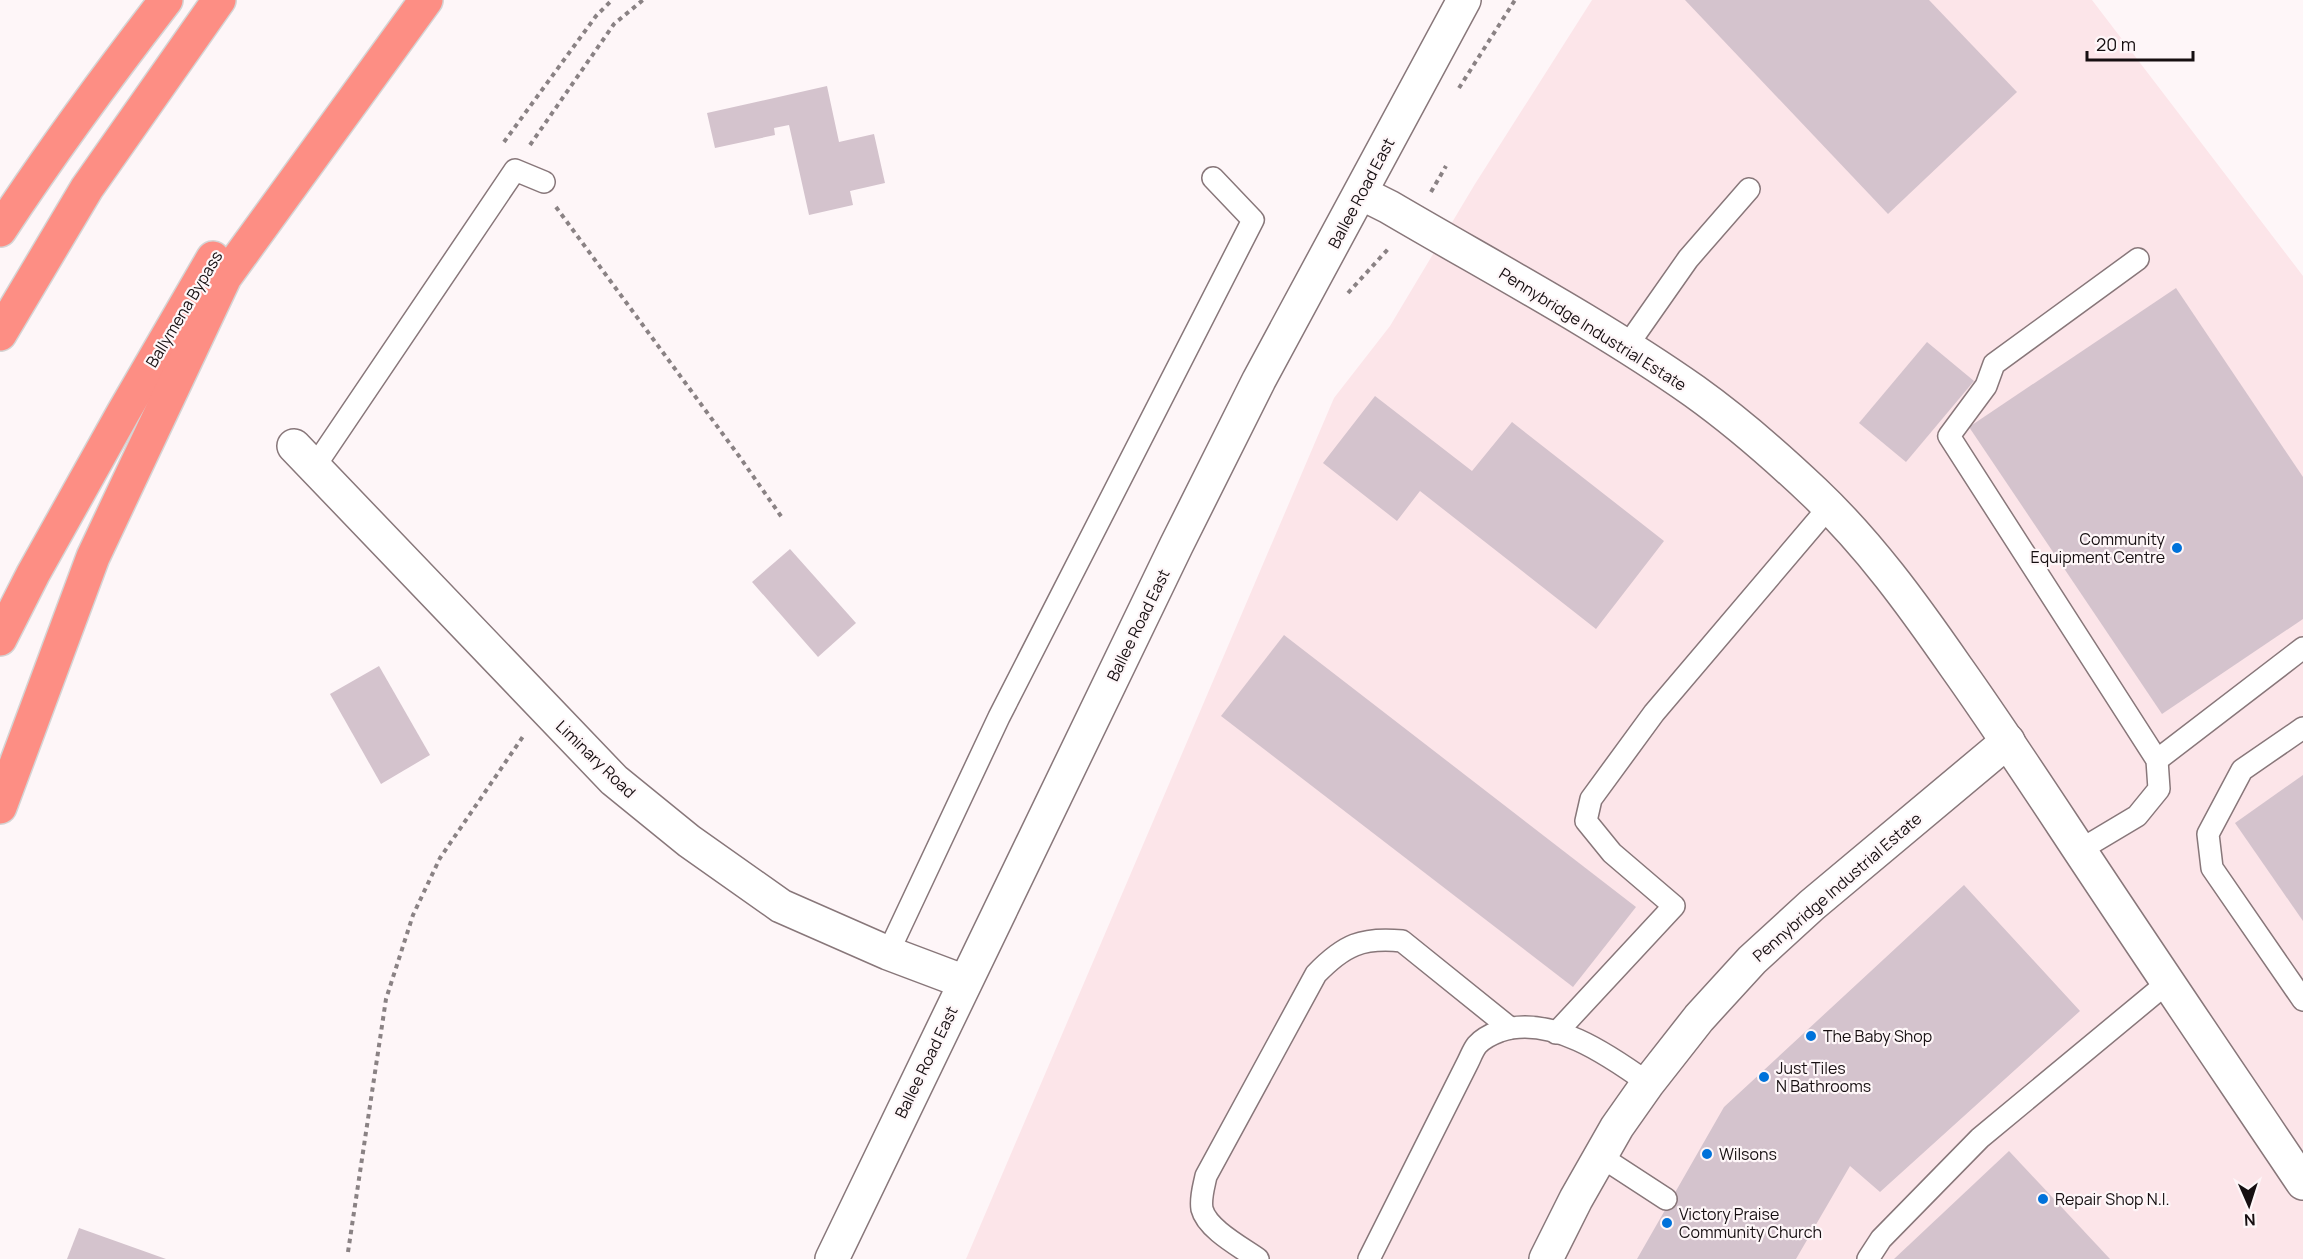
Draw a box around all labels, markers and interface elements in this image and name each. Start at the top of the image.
scale bar [2087,24,2194,62]
text: 20 m [2096,32,2136,56]
street label: Ballee Road East [1323,134,1399,252]
street label: Ballymena Bypass [141,247,227,371]
street label: Pennybridge Industrial Estate [1495,262,1691,396]
place label: Community Equipment Centre [2031,528,2166,568]
marker: Community Equipment Centre [2170,541,2184,555]
street label: Ballee Road East [1101,565,1175,685]
street label: Liminary Road [551,715,641,803]
street label: Pennybridge Industrial Estate [1748,808,1926,966]
street label: Ballee Road East [889,1002,963,1122]
place label: The Baby Shop [1823,1025,1932,1047]
marker: The Baby Shop [1804,1029,1818,1043]
place label: Just Tiles N Bathrooms [1776,1057,1871,1097]
marker: Just Tiles N Bathrooms [1757,1070,1771,1084]
place label: Wilsons [1719,1143,1777,1165]
marker: Wilsons [1700,1147,1714,1161]
north arrow [2219,1175,2279,1235]
place label: Repair Shop N.I. [2055,1188,2170,1210]
marker: Repair Shop N.I. [2036,1192,2050,1206]
place label: Victory Praise Community Church [1679,1203,1822,1243]
text: N [2243,1209,2256,1231]
marker: Victory Praise Community Church [1660,1216,1674,1230]

